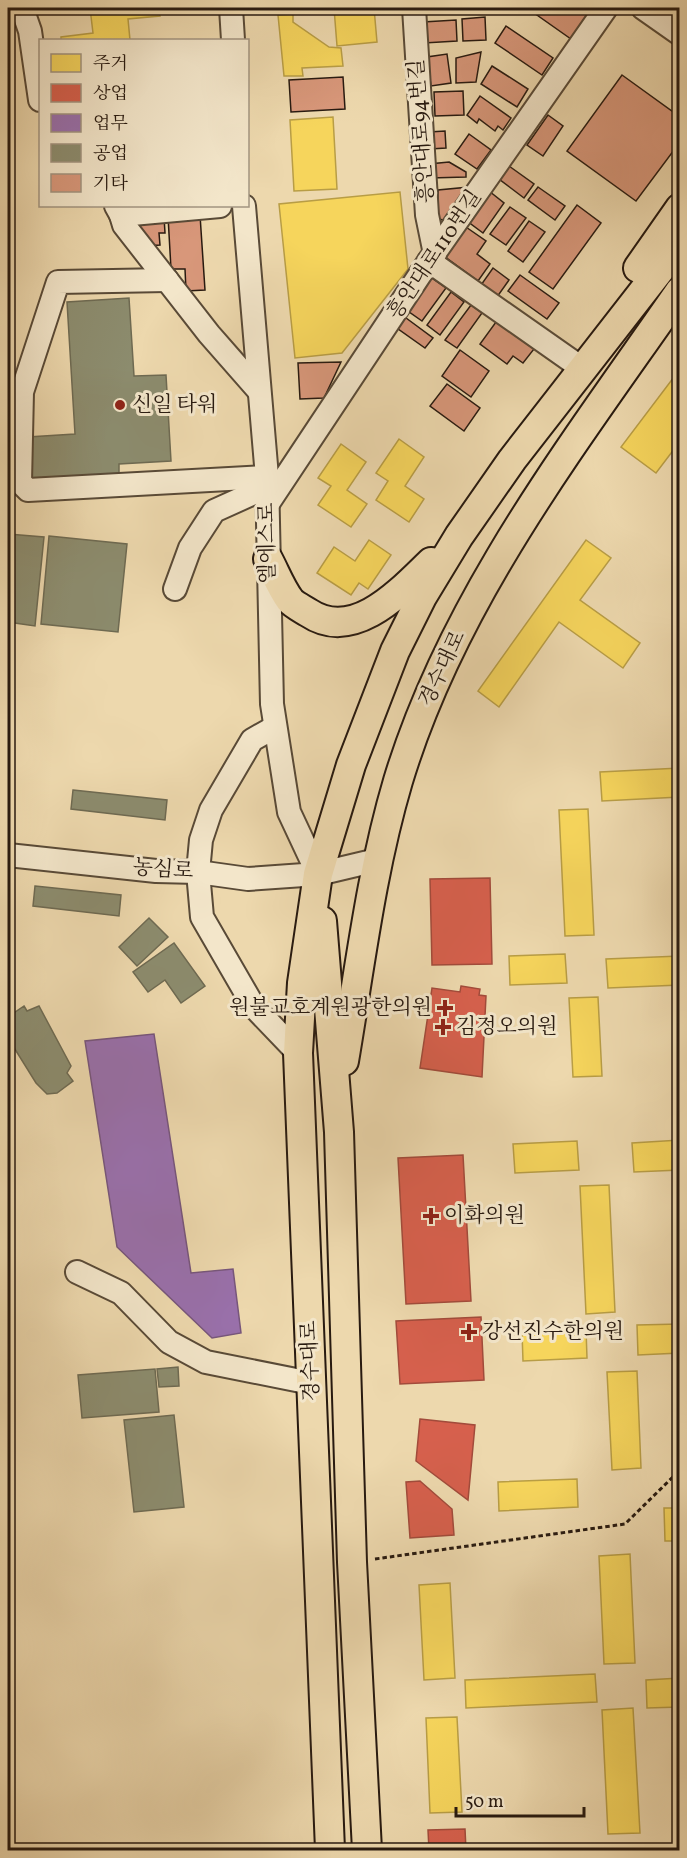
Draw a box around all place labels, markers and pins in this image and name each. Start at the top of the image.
place label: 신일 타워 [132,391,217,420]
marker: 신일 타워 [113,398,127,412]
place label: 원불교호계원광한의원 [229,994,432,1023]
marker: 원불교호계원광한의원 [436,999,454,1017]
place label: 김정오의원 [456,1013,557,1042]
marker: 김정오의원 [434,1018,452,1036]
place label: 이화의원 [444,1202,525,1231]
marker: 이화의원 [422,1207,440,1225]
place label: 강선진수한의원 [482,1318,624,1347]
marker: 강선진수한의원 [460,1323,478,1341]

